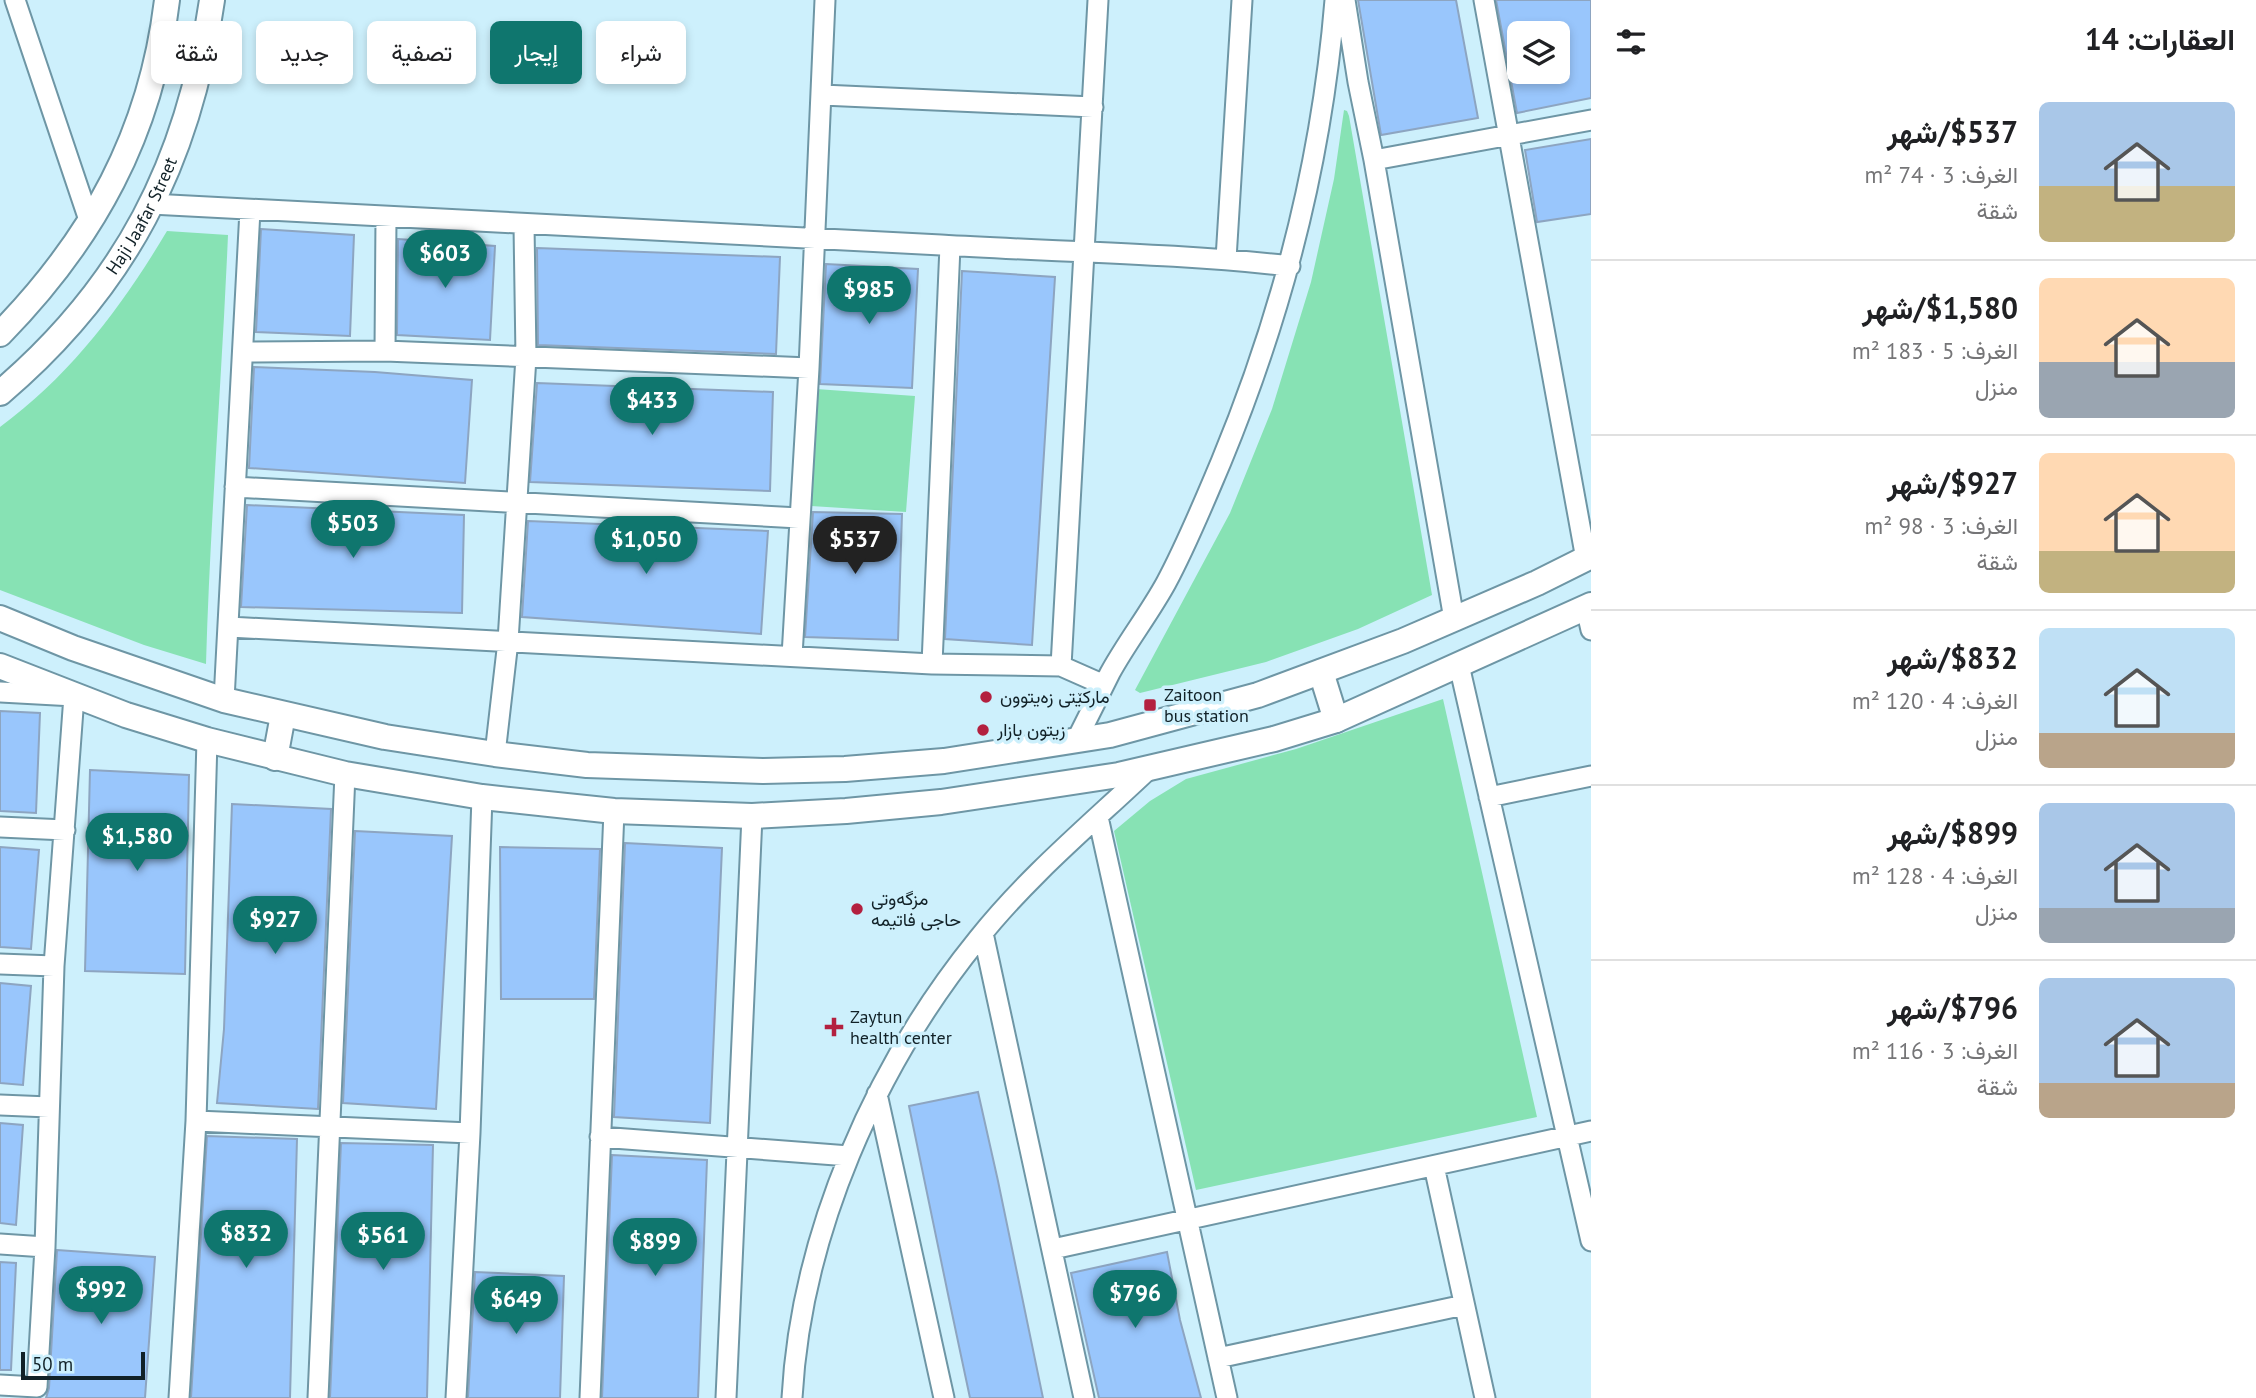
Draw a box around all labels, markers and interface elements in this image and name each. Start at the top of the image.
text: العقارات: 14 [2085,19,2235,58]
chip: شقة [151,21,242,84]
chip: جديد [256,21,353,84]
chip: تصفية [367,21,476,84]
chip: إيجار [490,21,582,84]
chip: شراء [596,21,686,84]
map controls [1507,21,1570,84]
button: layers [1507,21,1570,84]
icon: filters [1612,23,1650,61]
text: $537/شهر [1887,112,2018,151]
icon: home [2095,130,2179,214]
street label: Haji Jaafar Street [101,154,182,279]
text: الغرف: 3 · 74 m² [1864,160,2018,189]
text: شقة [1976,196,2018,225]
pin: $603 [404,230,486,290]
text: $603 [419,238,471,267]
pin: $985 [828,266,910,326]
text: $985 [843,274,895,303]
text: $1,580/شهر [1862,288,2018,327]
icon: home [2095,306,2179,390]
text: الغرف: 5 · 183 m² [1852,336,2018,365]
text: منزل [1975,372,2018,401]
pin: $433 [611,378,693,437]
text: $433 [626,385,678,414]
text: $927/شهر [1887,463,2018,502]
icon: home [2095,481,2179,565]
pin: $503 [312,500,394,560]
text: $503 [327,508,379,537]
text: الغرف: 3 · 98 m² [1864,511,2018,540]
pin: $1,050 [589,516,703,576]
pin: $537 [814,516,896,576]
text: $1,050 [610,524,682,553]
text: $537 [829,524,881,553]
text: شقة [1976,547,2018,576]
text: $832/شهر [1887,638,2018,677]
icon: home [2095,656,2179,740]
place label: Zaitoon bus station [1164,683,1249,727]
place label: مارکێتی زەیتوون [1000,685,1110,708]
text: الغرف: 4 · 120 m² [1852,686,2018,715]
marker: مارکێتی زەیتوون [978,689,994,705]
marker: Zaitoon bus station [1142,697,1158,713]
place label: زيتون بازار [996,718,1066,741]
marker: زيتون بازار [975,722,991,738]
text: منزل [1975,722,2018,751]
text: $899/شهر [1887,813,2018,852]
pin: $1,580 [80,814,194,873]
text: $1,580 [101,821,173,850]
icon: home [2095,831,2179,915]
text: الغرف: 4 · 128 m² [1852,861,2018,890]
place label: مزگەوتی حاجی فاتیمە [871,887,961,931]
pin: $927 [234,897,316,956]
text: منزل [1975,897,2018,926]
marker: مزگەوتی حاجی فاتیمە [849,901,865,917]
text: $927 [249,904,301,933]
text: $796/شهر [1887,988,2018,1027]
place label: Zaytun health center [850,1005,952,1049]
icon: home [2095,1006,2179,1090]
marker: Zaytun health center [824,1017,844,1037]
text: الغرف: 3 · 116 m² [1852,1036,2018,1065]
text: شقة [1976,1072,2018,1101]
pin: $832 [205,1210,287,1270]
pin: $561 [342,1212,424,1272]
text: $832 [220,1218,272,1247]
pin: $899 [614,1218,696,1278]
text: $561 [357,1220,409,1249]
text: $899 [629,1226,681,1255]
pin: $992 [60,1266,142,1326]
pin: $796 [1094,1270,1176,1330]
text: $992 [75,1274,127,1303]
pin: $649 [475,1276,557,1336]
text: $796 [1109,1278,1161,1307]
text: $649 [490,1284,542,1313]
scale bar [21,1349,145,1381]
text: 50 m [32,1352,73,1376]

